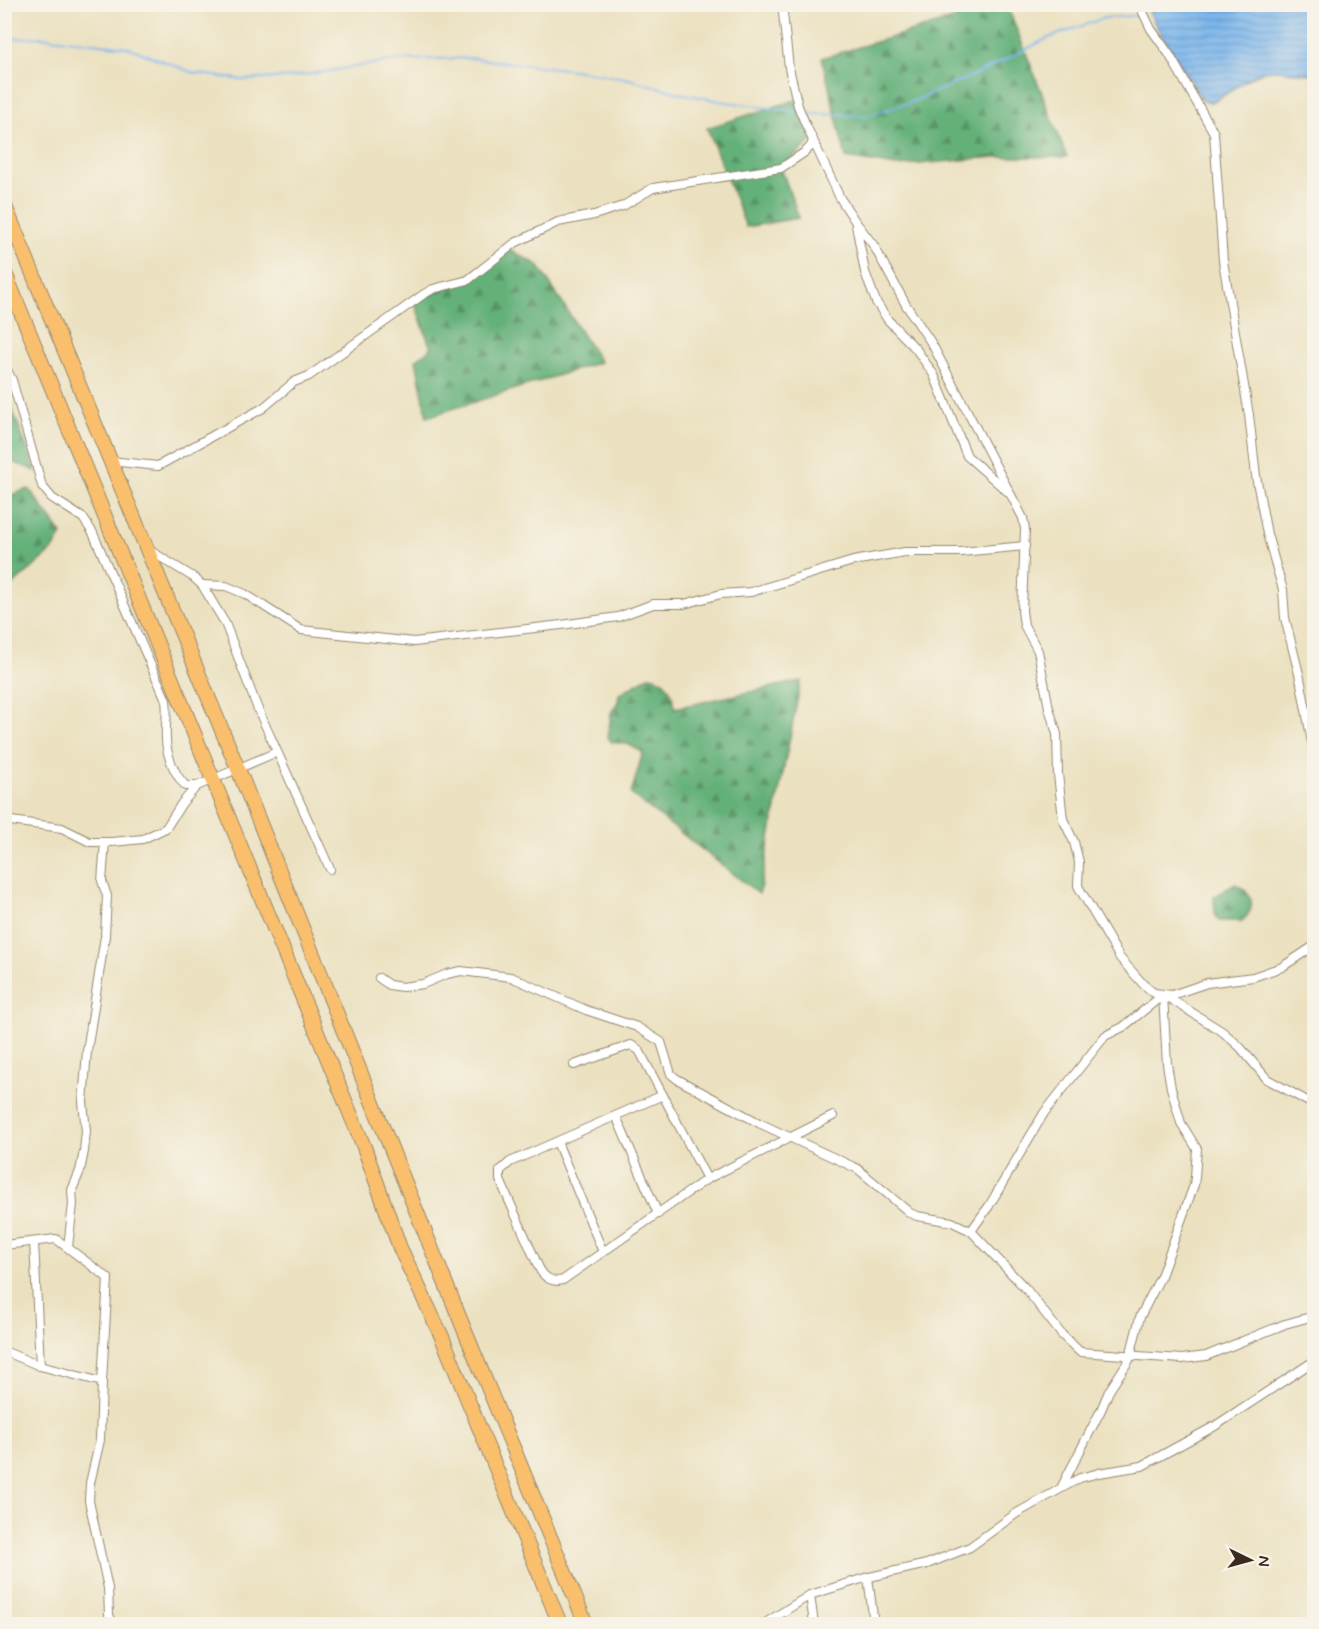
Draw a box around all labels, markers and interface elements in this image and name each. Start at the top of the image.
north arrow [1220,1530,1280,1590]
text: N [1253,1555,1274,1567]

